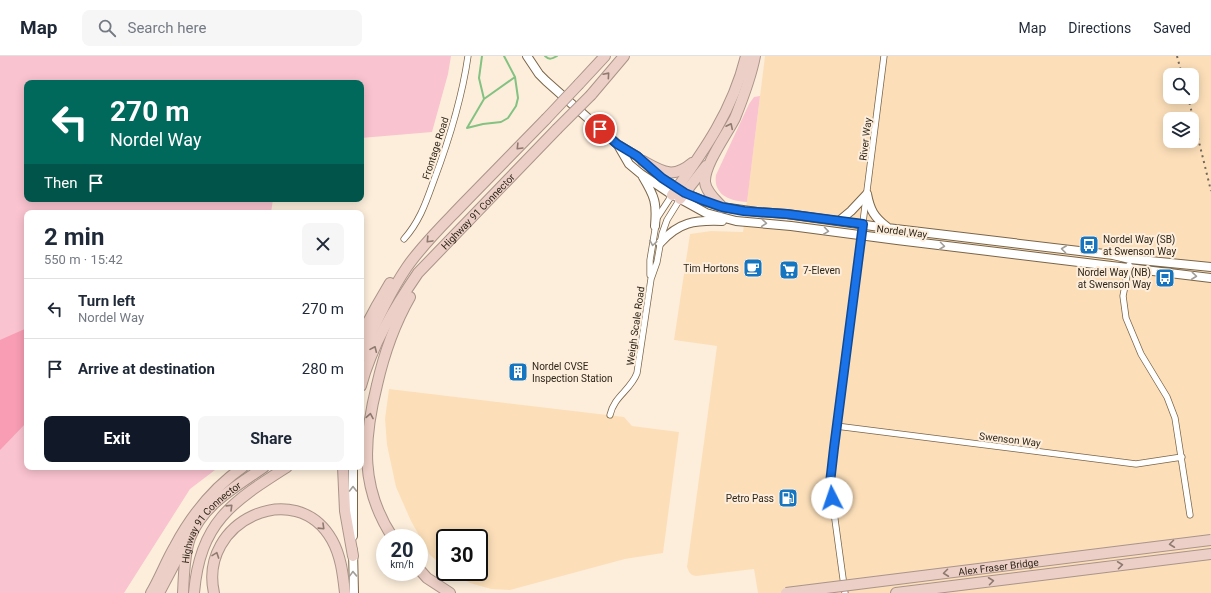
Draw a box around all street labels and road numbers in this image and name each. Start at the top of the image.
street label: Frontage Road [420,116,451,181]
street label: River Way [857,117,874,161]
street label: Highway 91 Connector [439,171,517,252]
street label: Nordel Way [876,223,928,240]
street label: Weigh Scale Road [624,286,646,366]
street label: Swenson Way [979,430,1042,449]
street label: Highway 91 Connector [180,479,244,564]
street label: Alex Fraser Bridge [958,557,1039,577]

